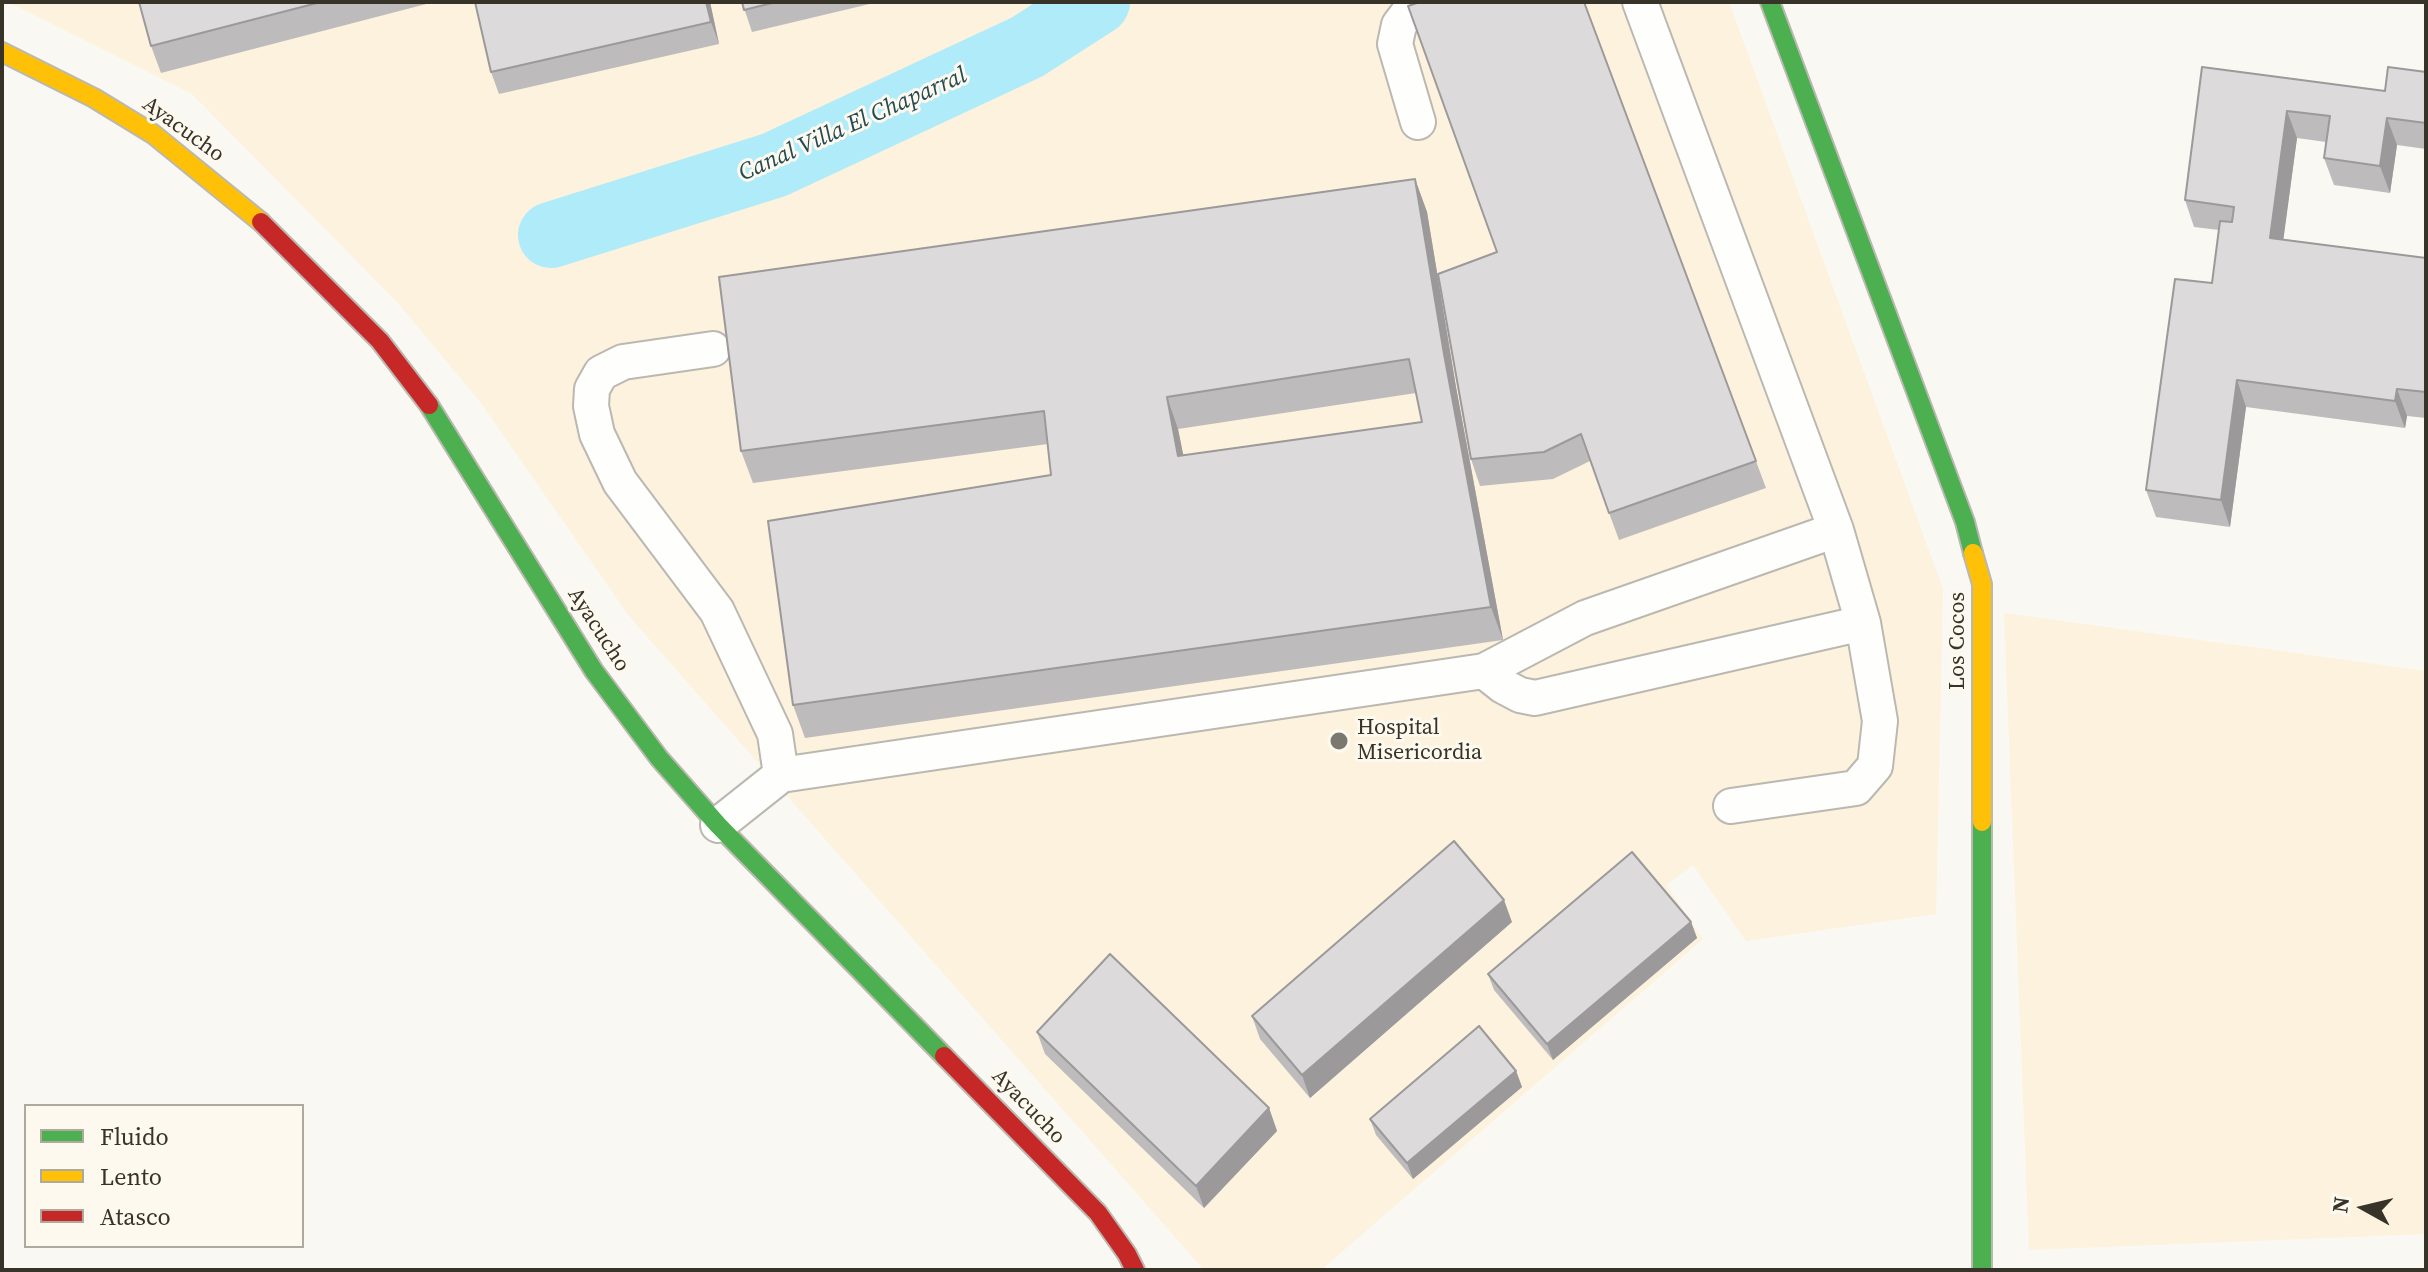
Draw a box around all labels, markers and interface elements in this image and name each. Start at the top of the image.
water label: Canal Villa El Chaparral [735,62,971,188]
street label: Ayacucho [137,91,229,169]
street label: Ayacucho [561,583,635,677]
street label: Los Cocos [1945,592,1971,690]
place label: Hospital Misericordia [1357,715,1482,766]
marker: Hospital Misericordia [1328,730,1350,752]
street label: Ayacucho [986,1064,1070,1150]
legend [24,1104,304,1248]
text: Fluido [100,1120,169,1153]
text: Lento [100,1160,162,1193]
north arrow [2324,1168,2404,1248]
text: N [2324,1195,2356,1215]
text: Atasco [100,1200,171,1233]

